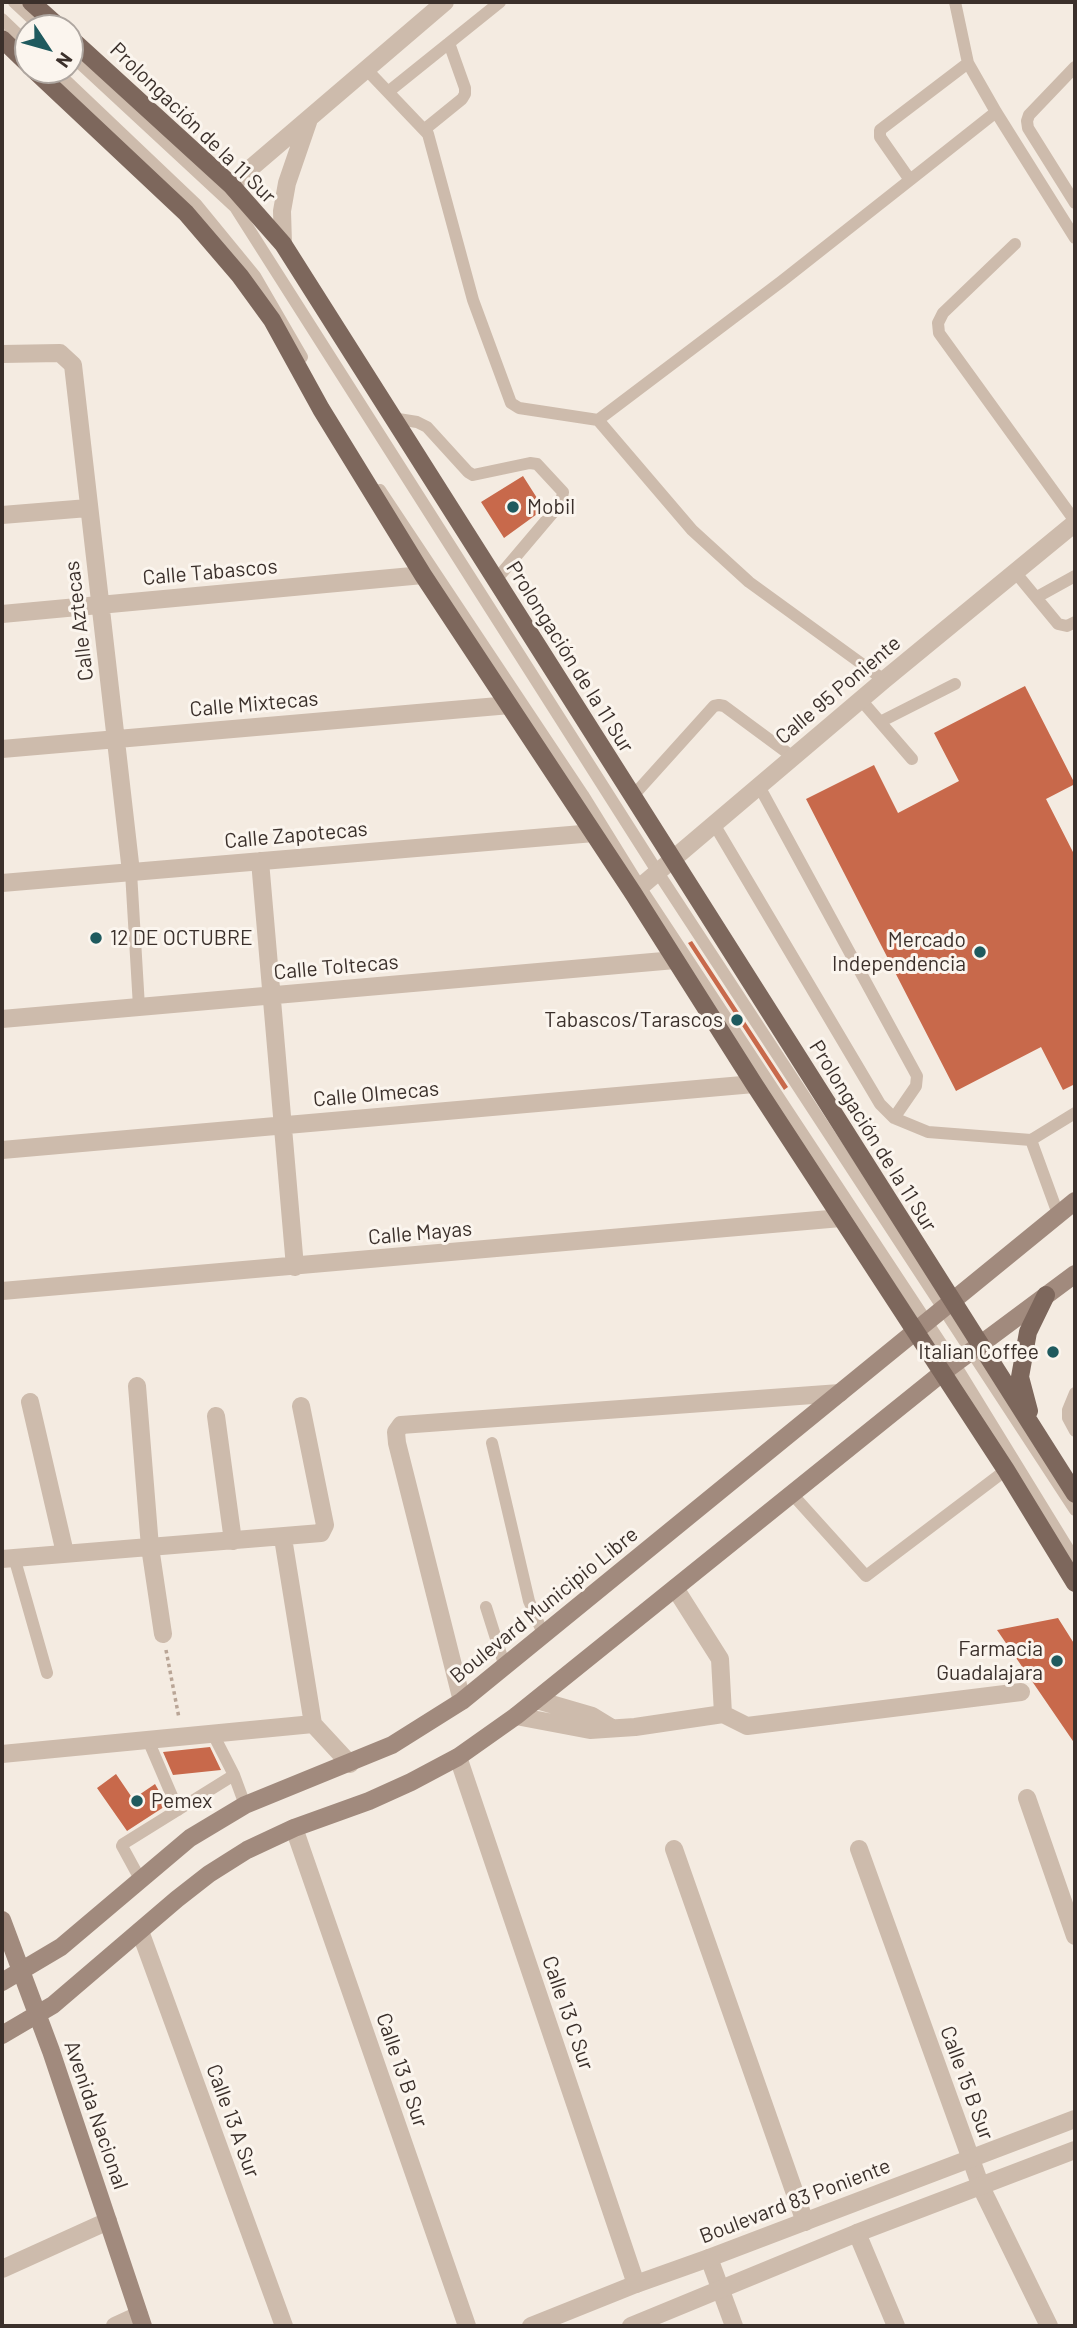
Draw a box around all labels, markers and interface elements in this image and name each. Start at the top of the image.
north arrow [14,14,84,84]
street label: Prolongación de la 11 Sur [105,37,281,209]
text: N [52,49,78,72]
place label: Mobil [527,494,575,520]
marker: Mobil [505,499,521,515]
street label: Calle Tabascos [141,554,279,590]
street label: Prolongación de la 11 Sur [501,557,639,757]
street label: Calle Aztecas [59,560,99,682]
street label: Calle 95 Poniente [770,630,906,750]
street label: Calle Mixtecas [189,686,319,722]
street label: Calle Zapotecas [223,816,369,854]
place label: 12 DE OCTUBRE [110,925,253,951]
place label: Mercado Independencia [832,927,966,977]
marker: 12 DE OCTUBRE [88,930,104,946]
marker: Mercado Independencia [972,944,988,960]
street label: Calle Toltecas [272,949,400,985]
place label: Tabascos/Tarascos [544,1007,723,1033]
marker: Tabascos/Tarascos [729,1012,745,1028]
street label: Prolongación de la 11 Sur [804,1036,942,1236]
street label: Calle Olmecas [312,1076,440,1112]
street label: Calle Mayas [367,1216,473,1250]
place label: Italian Coffee [918,1339,1039,1365]
marker: Italian Coffee [1045,1344,1061,1360]
street label: Boulevard Municipio Libre [445,1521,643,1689]
place label: Farmacia Guadalajara [936,1636,1043,1686]
marker: Farmacia Guadalajara [1049,1653,1065,1669]
place label: Pemex [151,1788,212,1814]
marker: Pemex [129,1793,145,1809]
street label: Calle 13 C Sur [537,1953,599,2073]
street label: Calle 13 B Sur [371,2010,433,2130]
street label: Calle 15 B Sur [935,2023,999,2143]
street label: Avenida Nacional [59,2037,133,2193]
street label: Calle 13 A Sur [201,2061,265,2181]
street label: Boulevard 83 Poniente [696,2153,894,2249]

